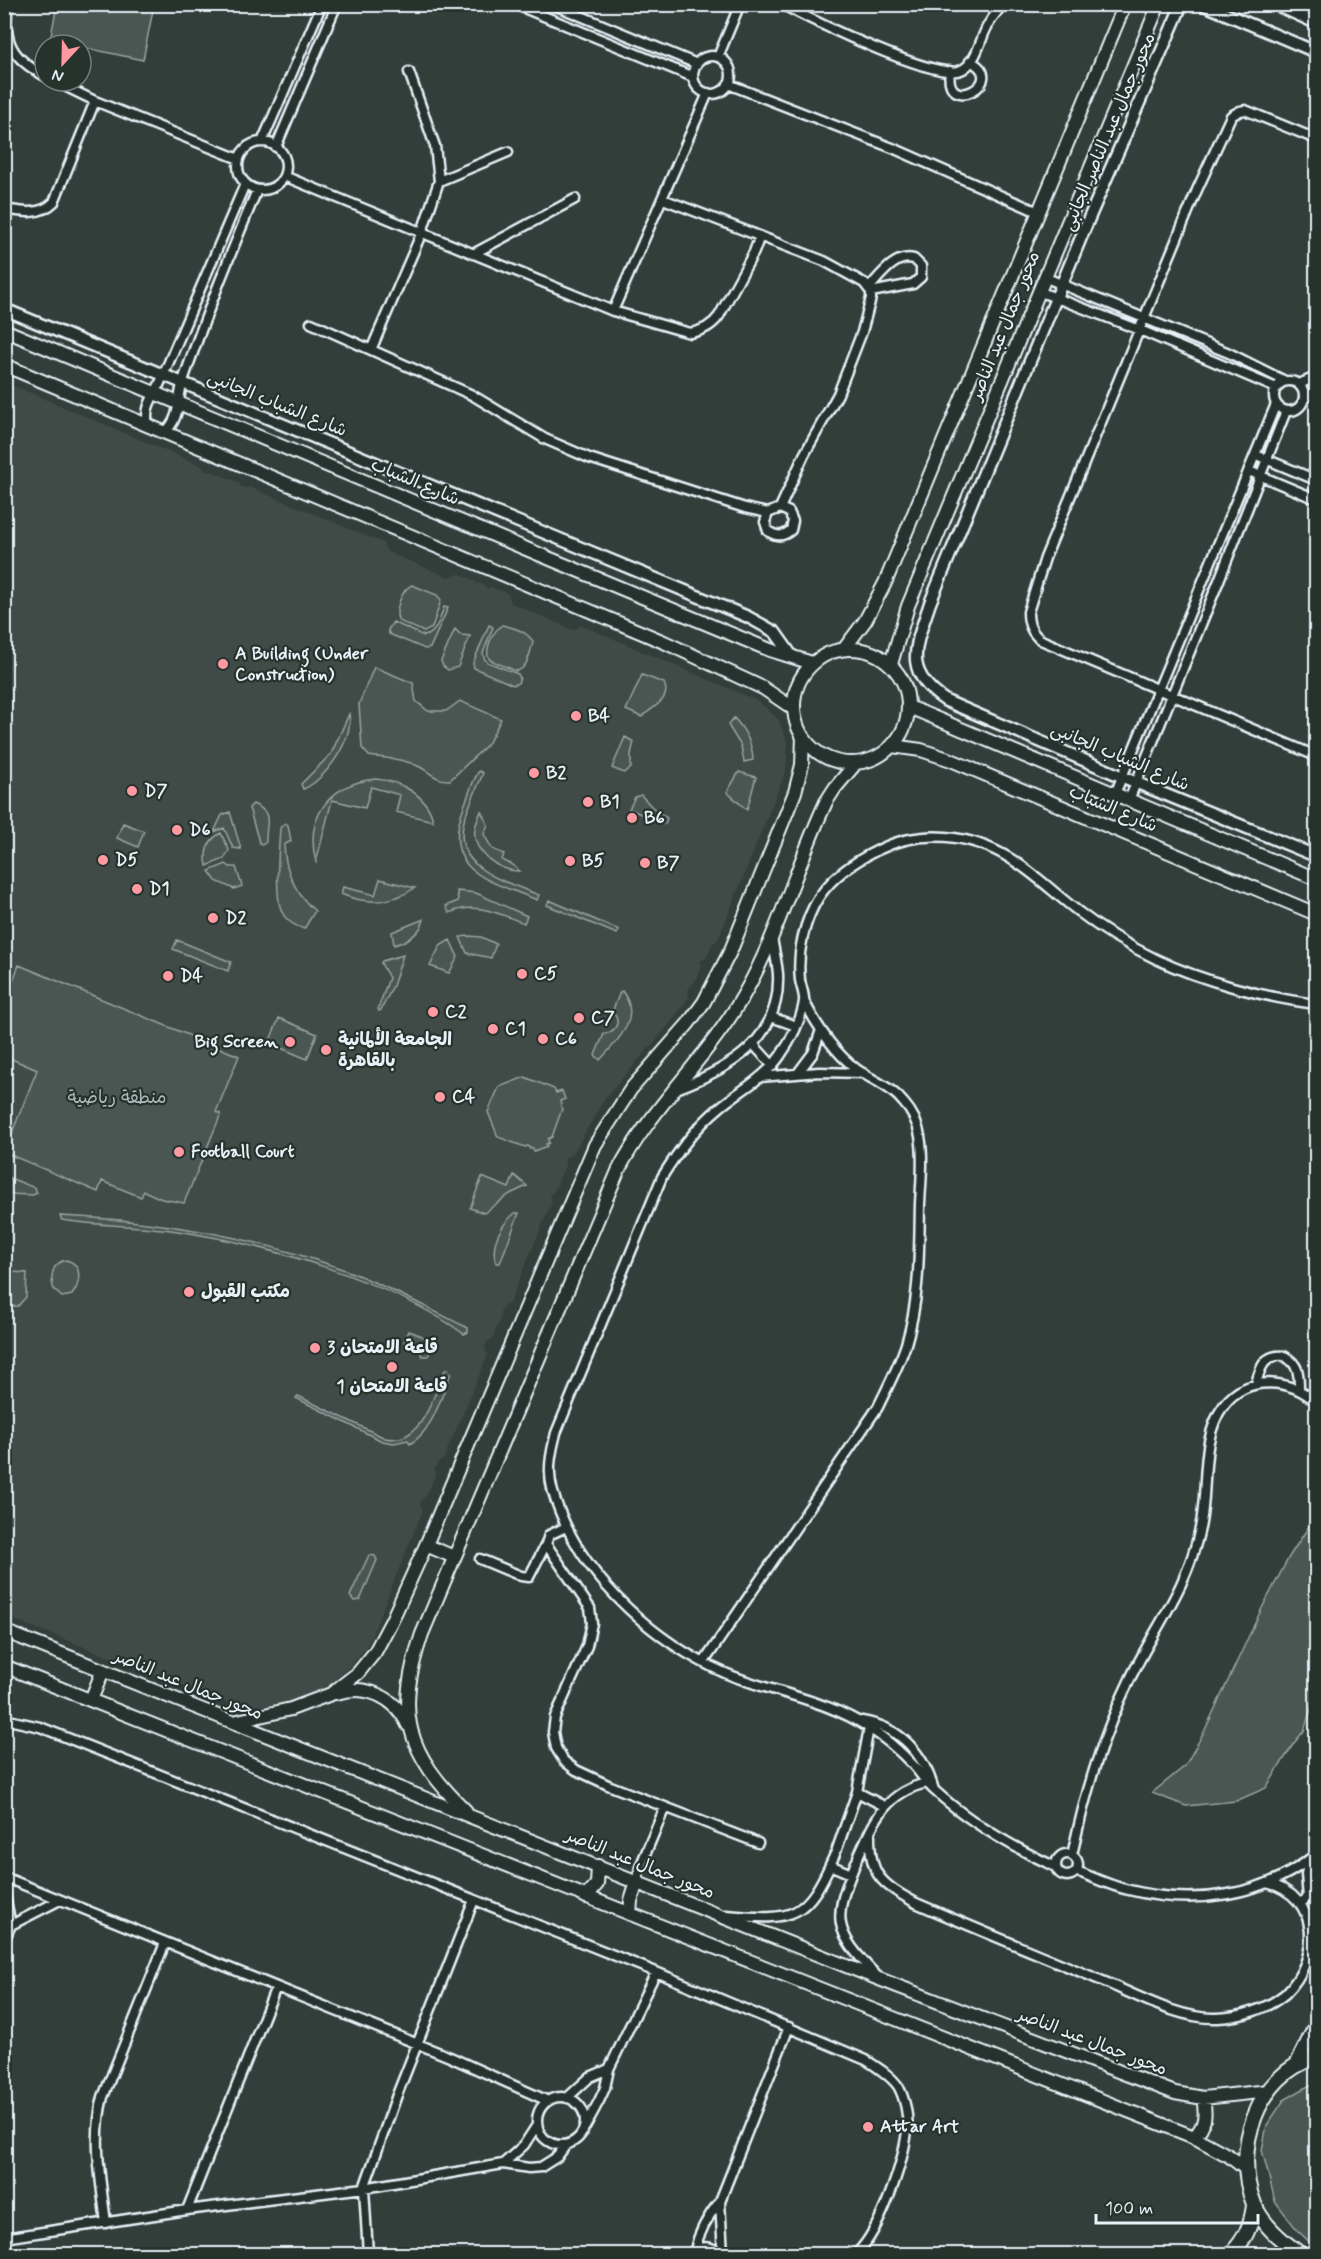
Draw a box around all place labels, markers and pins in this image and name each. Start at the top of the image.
place label: A Building (Under Construction) [235,642,369,687]
marker: A Building (Under Construction) [216,657,230,671]
place label: B4 [588,704,610,728]
marker: B4 [569,709,583,723]
place label: B2 [546,761,566,785]
marker: B2 [527,766,541,780]
place label: D7 [144,779,167,803]
marker: D7 [125,784,139,798]
place label: B1 [600,790,619,814]
marker: B1 [581,795,595,809]
place label: B6 [644,806,665,830]
marker: B6 [625,811,639,825]
place label: D6 [189,818,211,842]
marker: D6 [170,823,184,837]
place label: D5 [115,848,138,872]
place label: B5 [582,849,604,873]
place label: B7 [657,851,679,875]
marker: D5 [96,853,110,867]
marker: B5 [563,854,577,868]
marker: B7 [638,856,652,870]
place label: D1 [149,877,169,901]
marker: D1 [130,882,144,896]
place label: D2 [225,906,246,930]
marker: D2 [206,911,220,925]
place label: C5 [534,962,558,986]
place label: D4 [180,964,203,988]
marker: C5 [515,967,529,981]
marker: D4 [161,969,175,983]
place label: C2 [445,1000,467,1024]
marker: C2 [426,1005,440,1019]
place label: C7 [591,1006,615,1030]
marker: C7 [572,1011,586,1025]
place label: C1 [505,1017,526,1041]
marker: C1 [486,1022,500,1036]
place label: الجامعة الألمانية بالقاهرة [338,1027,452,1073]
place label: C6 [555,1027,577,1051]
place label: Big Screen [194,1030,279,1056]
marker: C6 [536,1032,550,1046]
marker: Big Screen [283,1035,297,1049]
marker: الجامعة الألمانية بالقاهرة [319,1043,333,1057]
place label: C4 [452,1085,476,1109]
marker: C4 [433,1090,447,1104]
place label: Football Court [191,1140,295,1164]
marker: Football Court [172,1145,186,1159]
place label: مكتب القبول [201,1280,290,1304]
marker: مكتب القبول [182,1285,196,1299]
place label: قاعة الامتحان 3 [327,1336,438,1360]
marker: قاعة الامتحان 3 [308,1341,322,1355]
marker: قاعة الامتحان 1 [385,1360,399,1374]
place label: قاعة الامتحان 1 [337,1375,447,1399]
place label: Attar Art [880,2115,960,2139]
marker: Attar Art [861,2120,875,2134]

